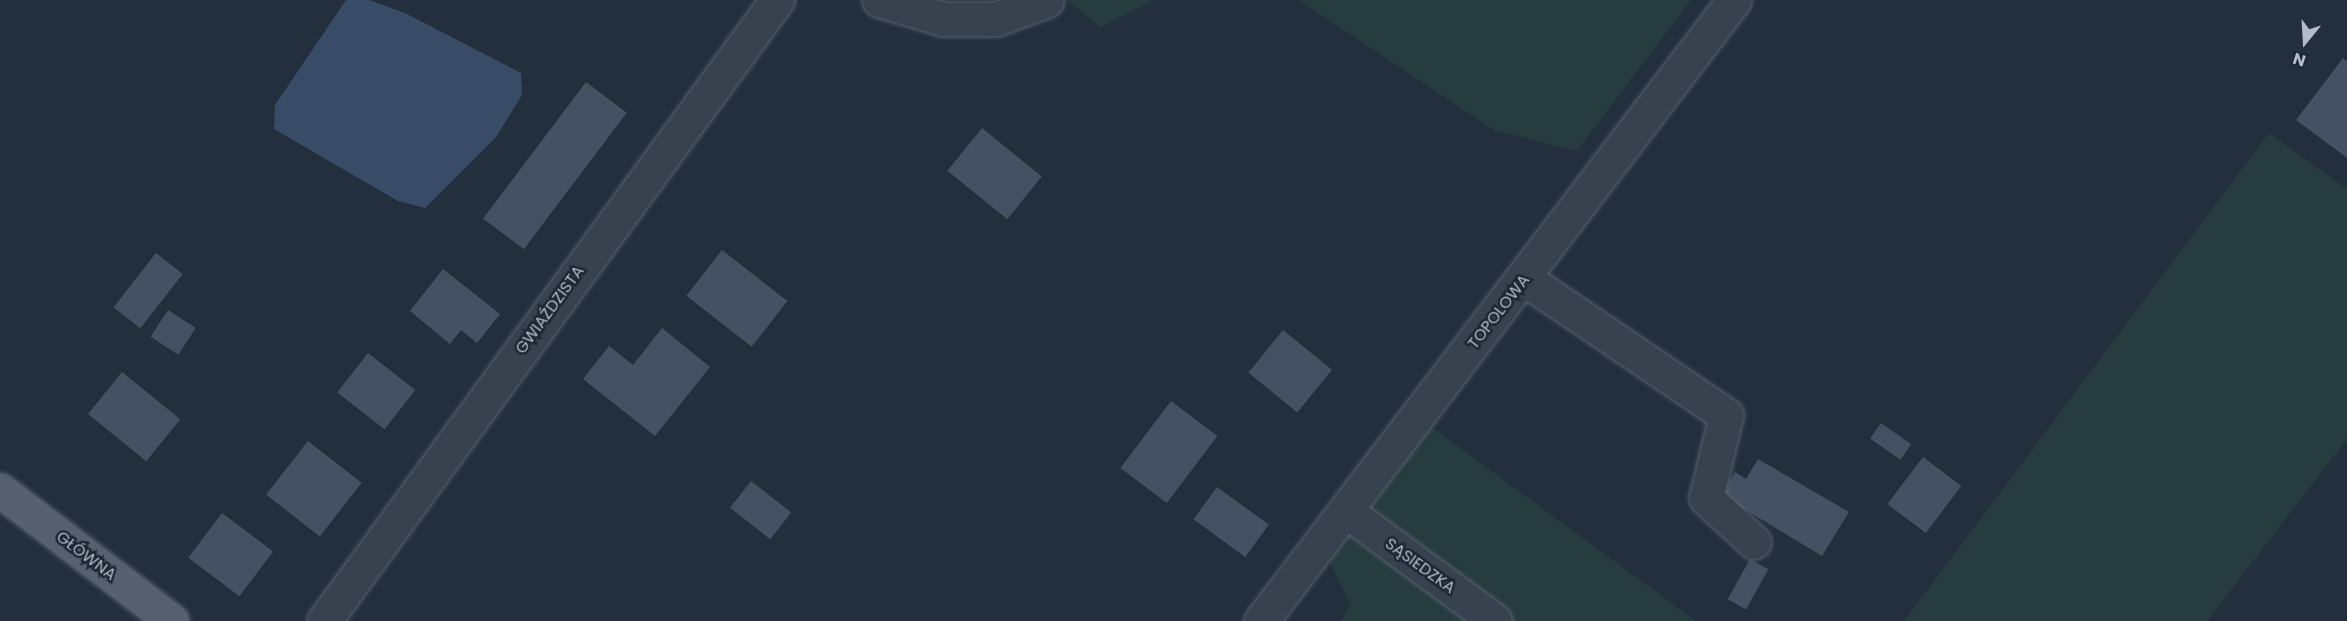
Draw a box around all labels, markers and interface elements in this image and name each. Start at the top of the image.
north arrow [2275,12,2335,72]
text: N [2290,47,2309,72]
street label: GWIAŹDZISTA [512,262,588,358]
street label: TOPOLOWA [1464,271,1534,353]
street label: GŁÓWNA [52,527,120,585]
street label: SĄSIEDZKA [1381,534,1459,598]

